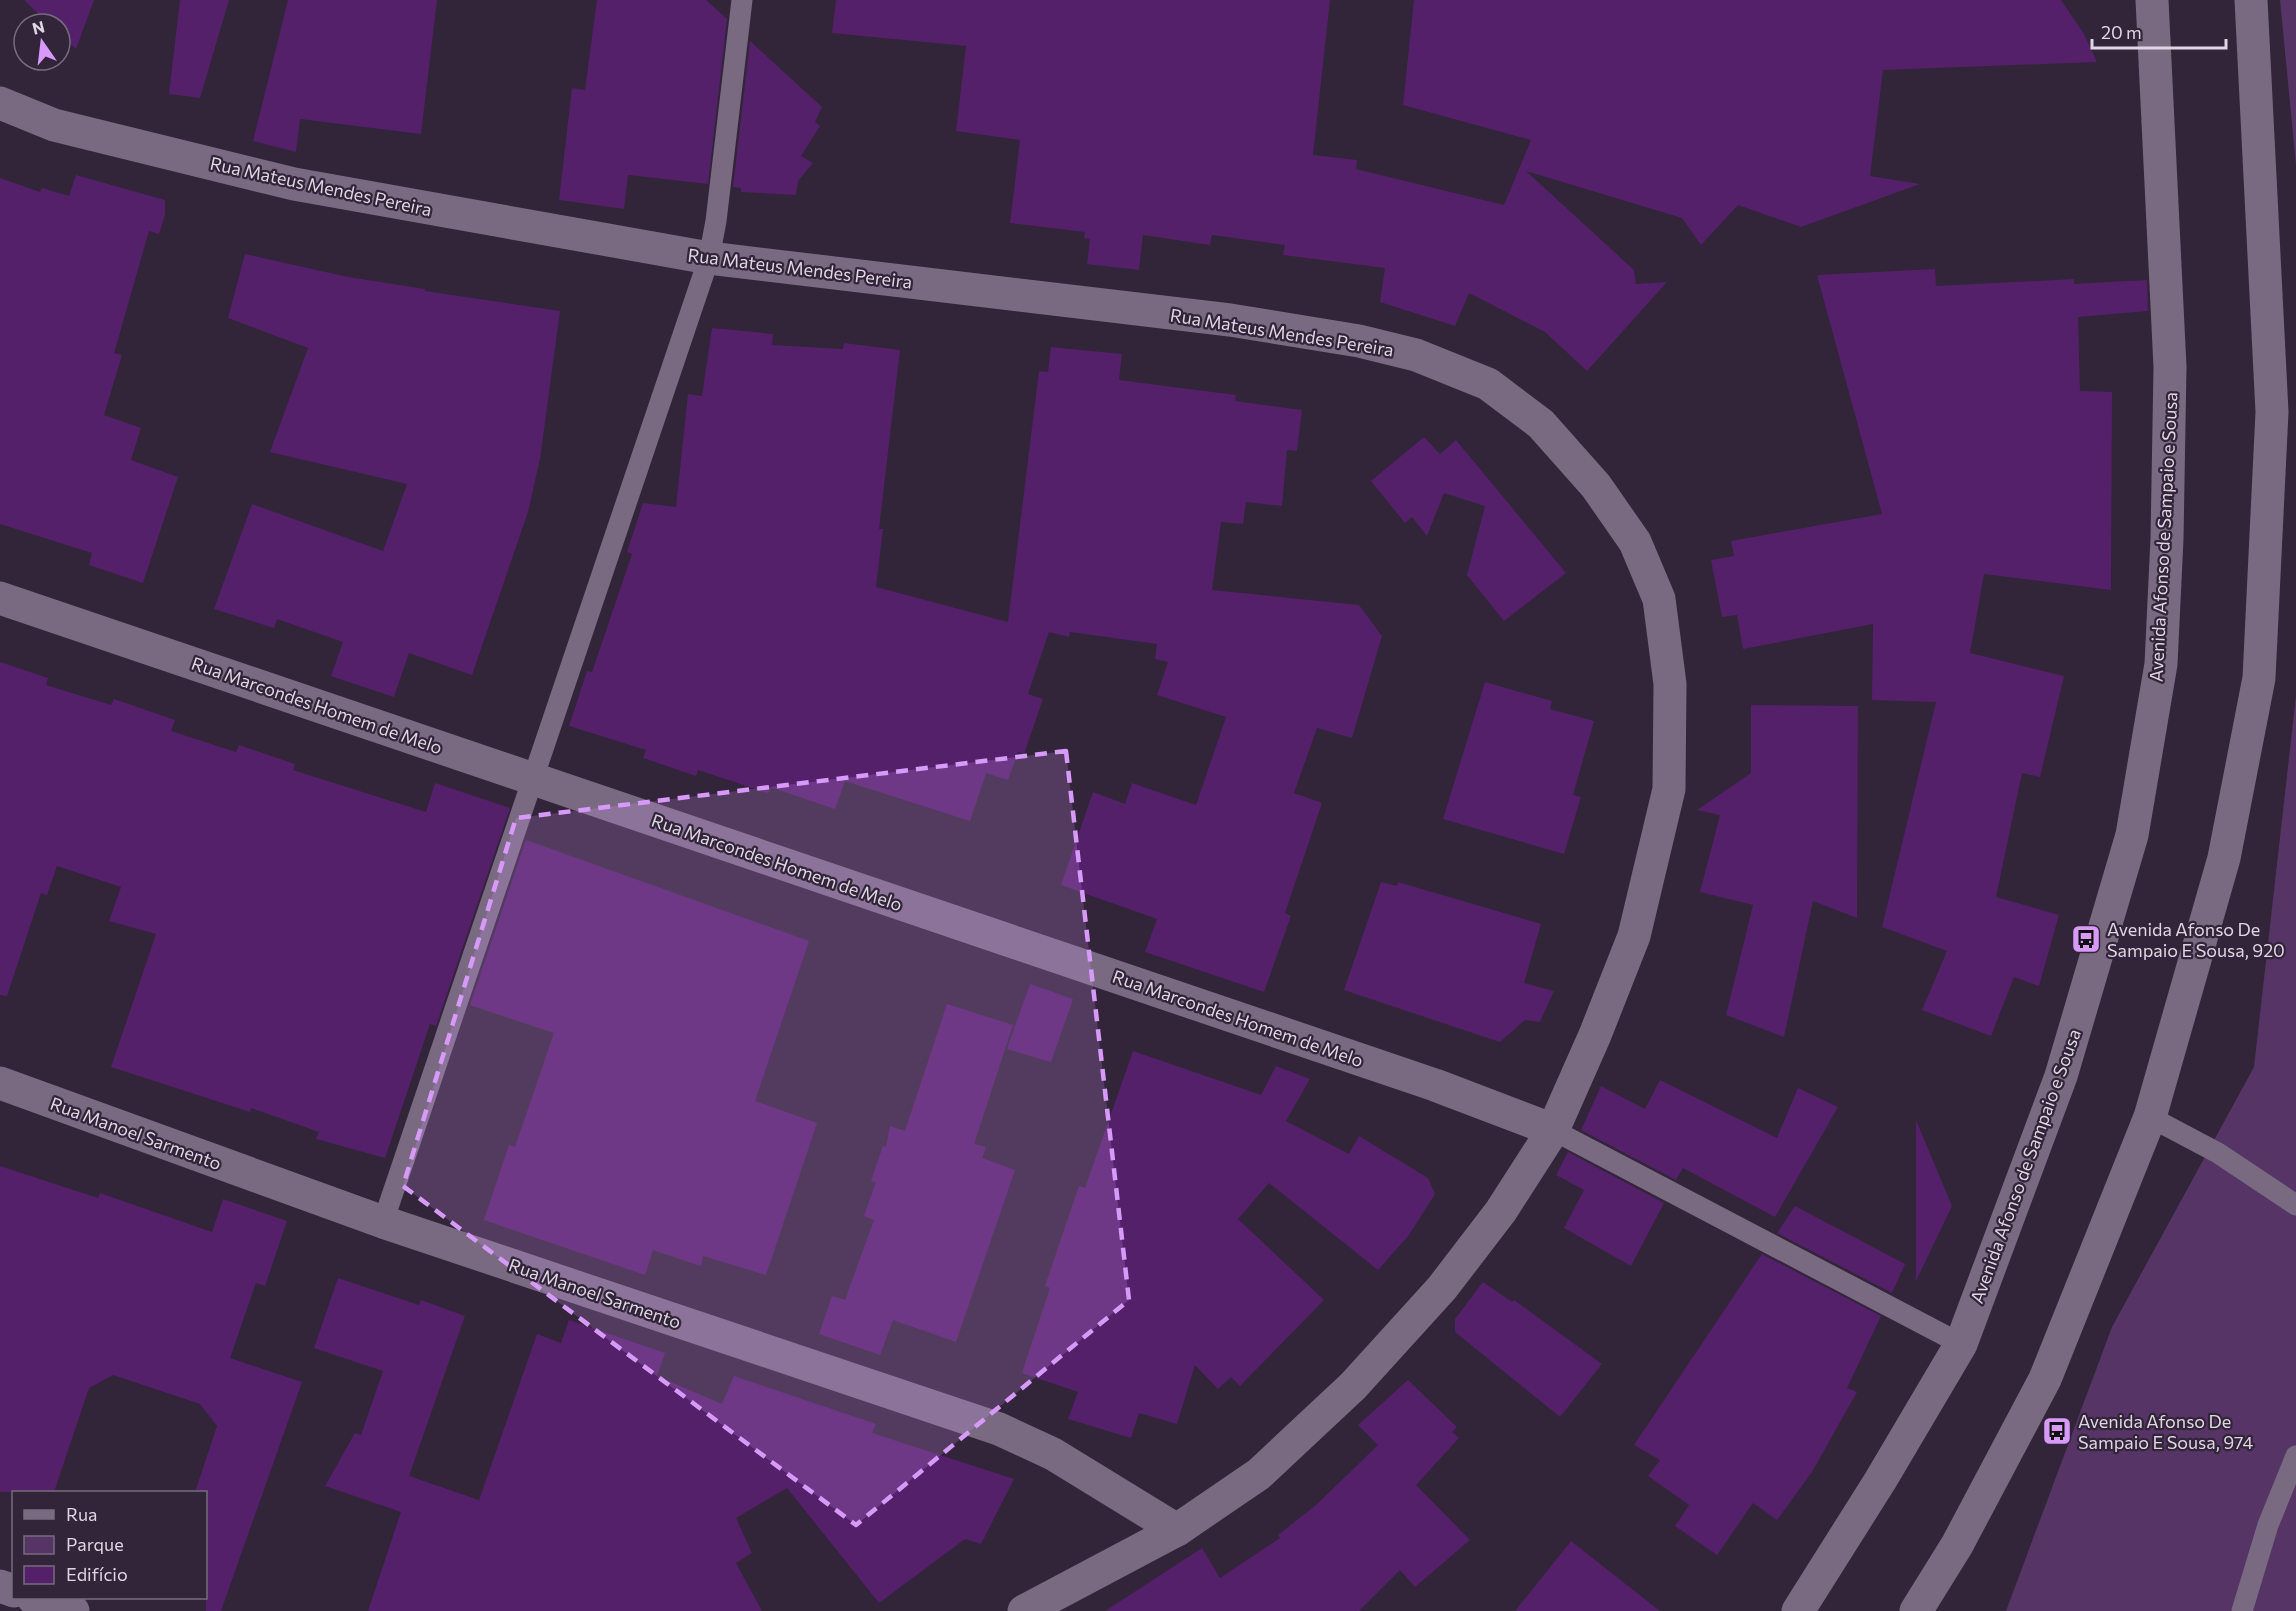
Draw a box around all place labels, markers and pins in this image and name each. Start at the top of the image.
place label: Avenida Afonso De Sampaio E Sousa, 920 [2107,918,2285,961]
bus stop icon: Avenida Afonso De Sampaio E Sousa, 920 [2070,923,2102,955]
place label: Avenida Afonso De Sampaio E Sousa, 974 [2078,1410,2254,1453]
bus stop icon: Avenida Afonso De Sampaio E Sousa, 974 [2041,1415,2073,1447]

